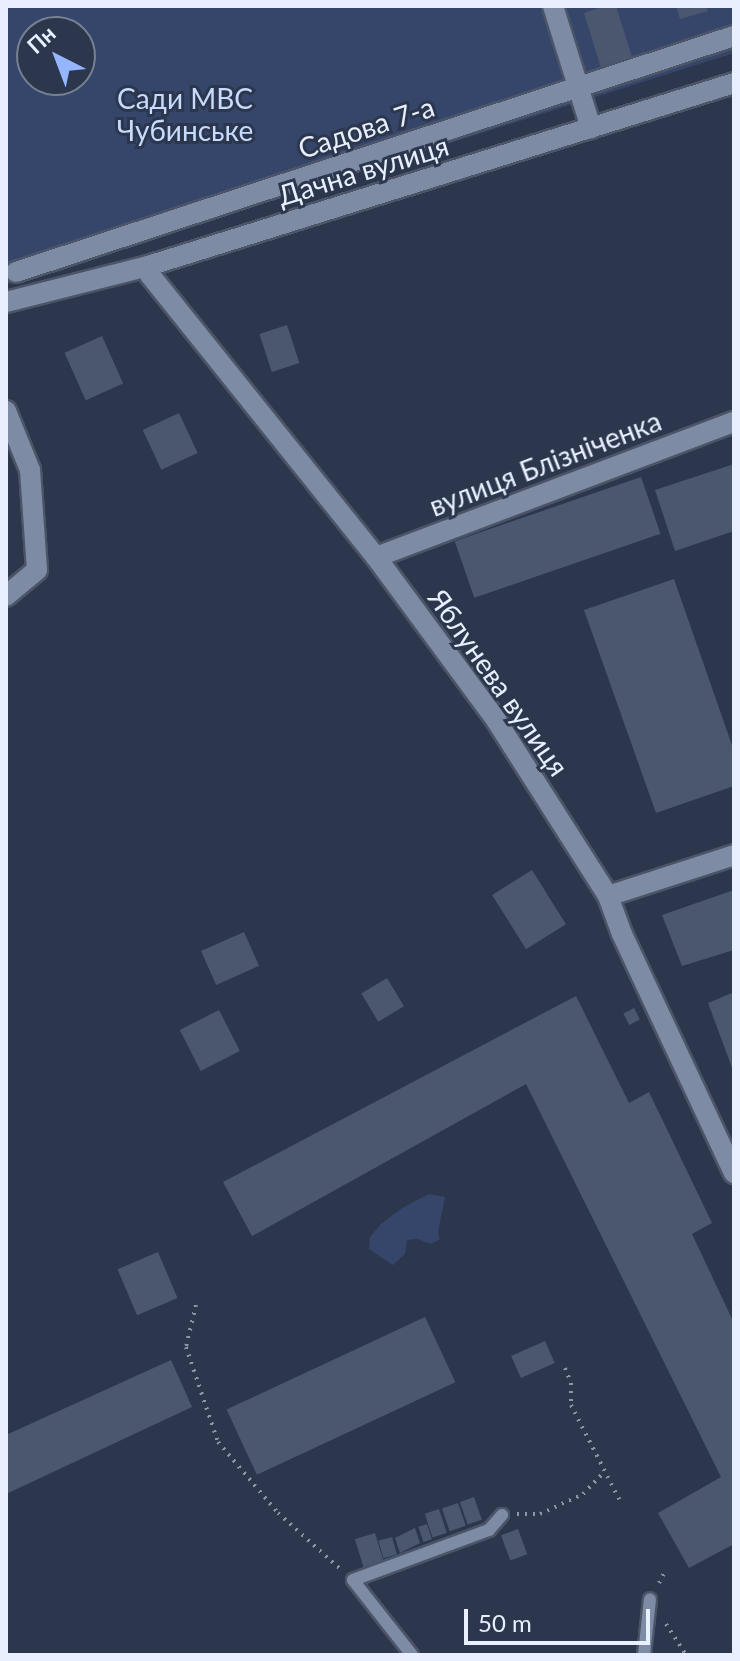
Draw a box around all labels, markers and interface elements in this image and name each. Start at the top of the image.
north arrow [16,16,96,96]
text: Пн [21,20,61,59]
park label: Сади МВС Чубинське [117,81,253,147]
street label: Садова 7-а [294,89,438,165]
street label: Дачна вулиця [273,128,453,212]
street label: вулиця Блізніченка [424,403,666,523]
street label: Яблунева вулиця [422,582,576,782]
scale bar [468,1593,654,1643]
text: 50 m [478,1608,532,1637]

